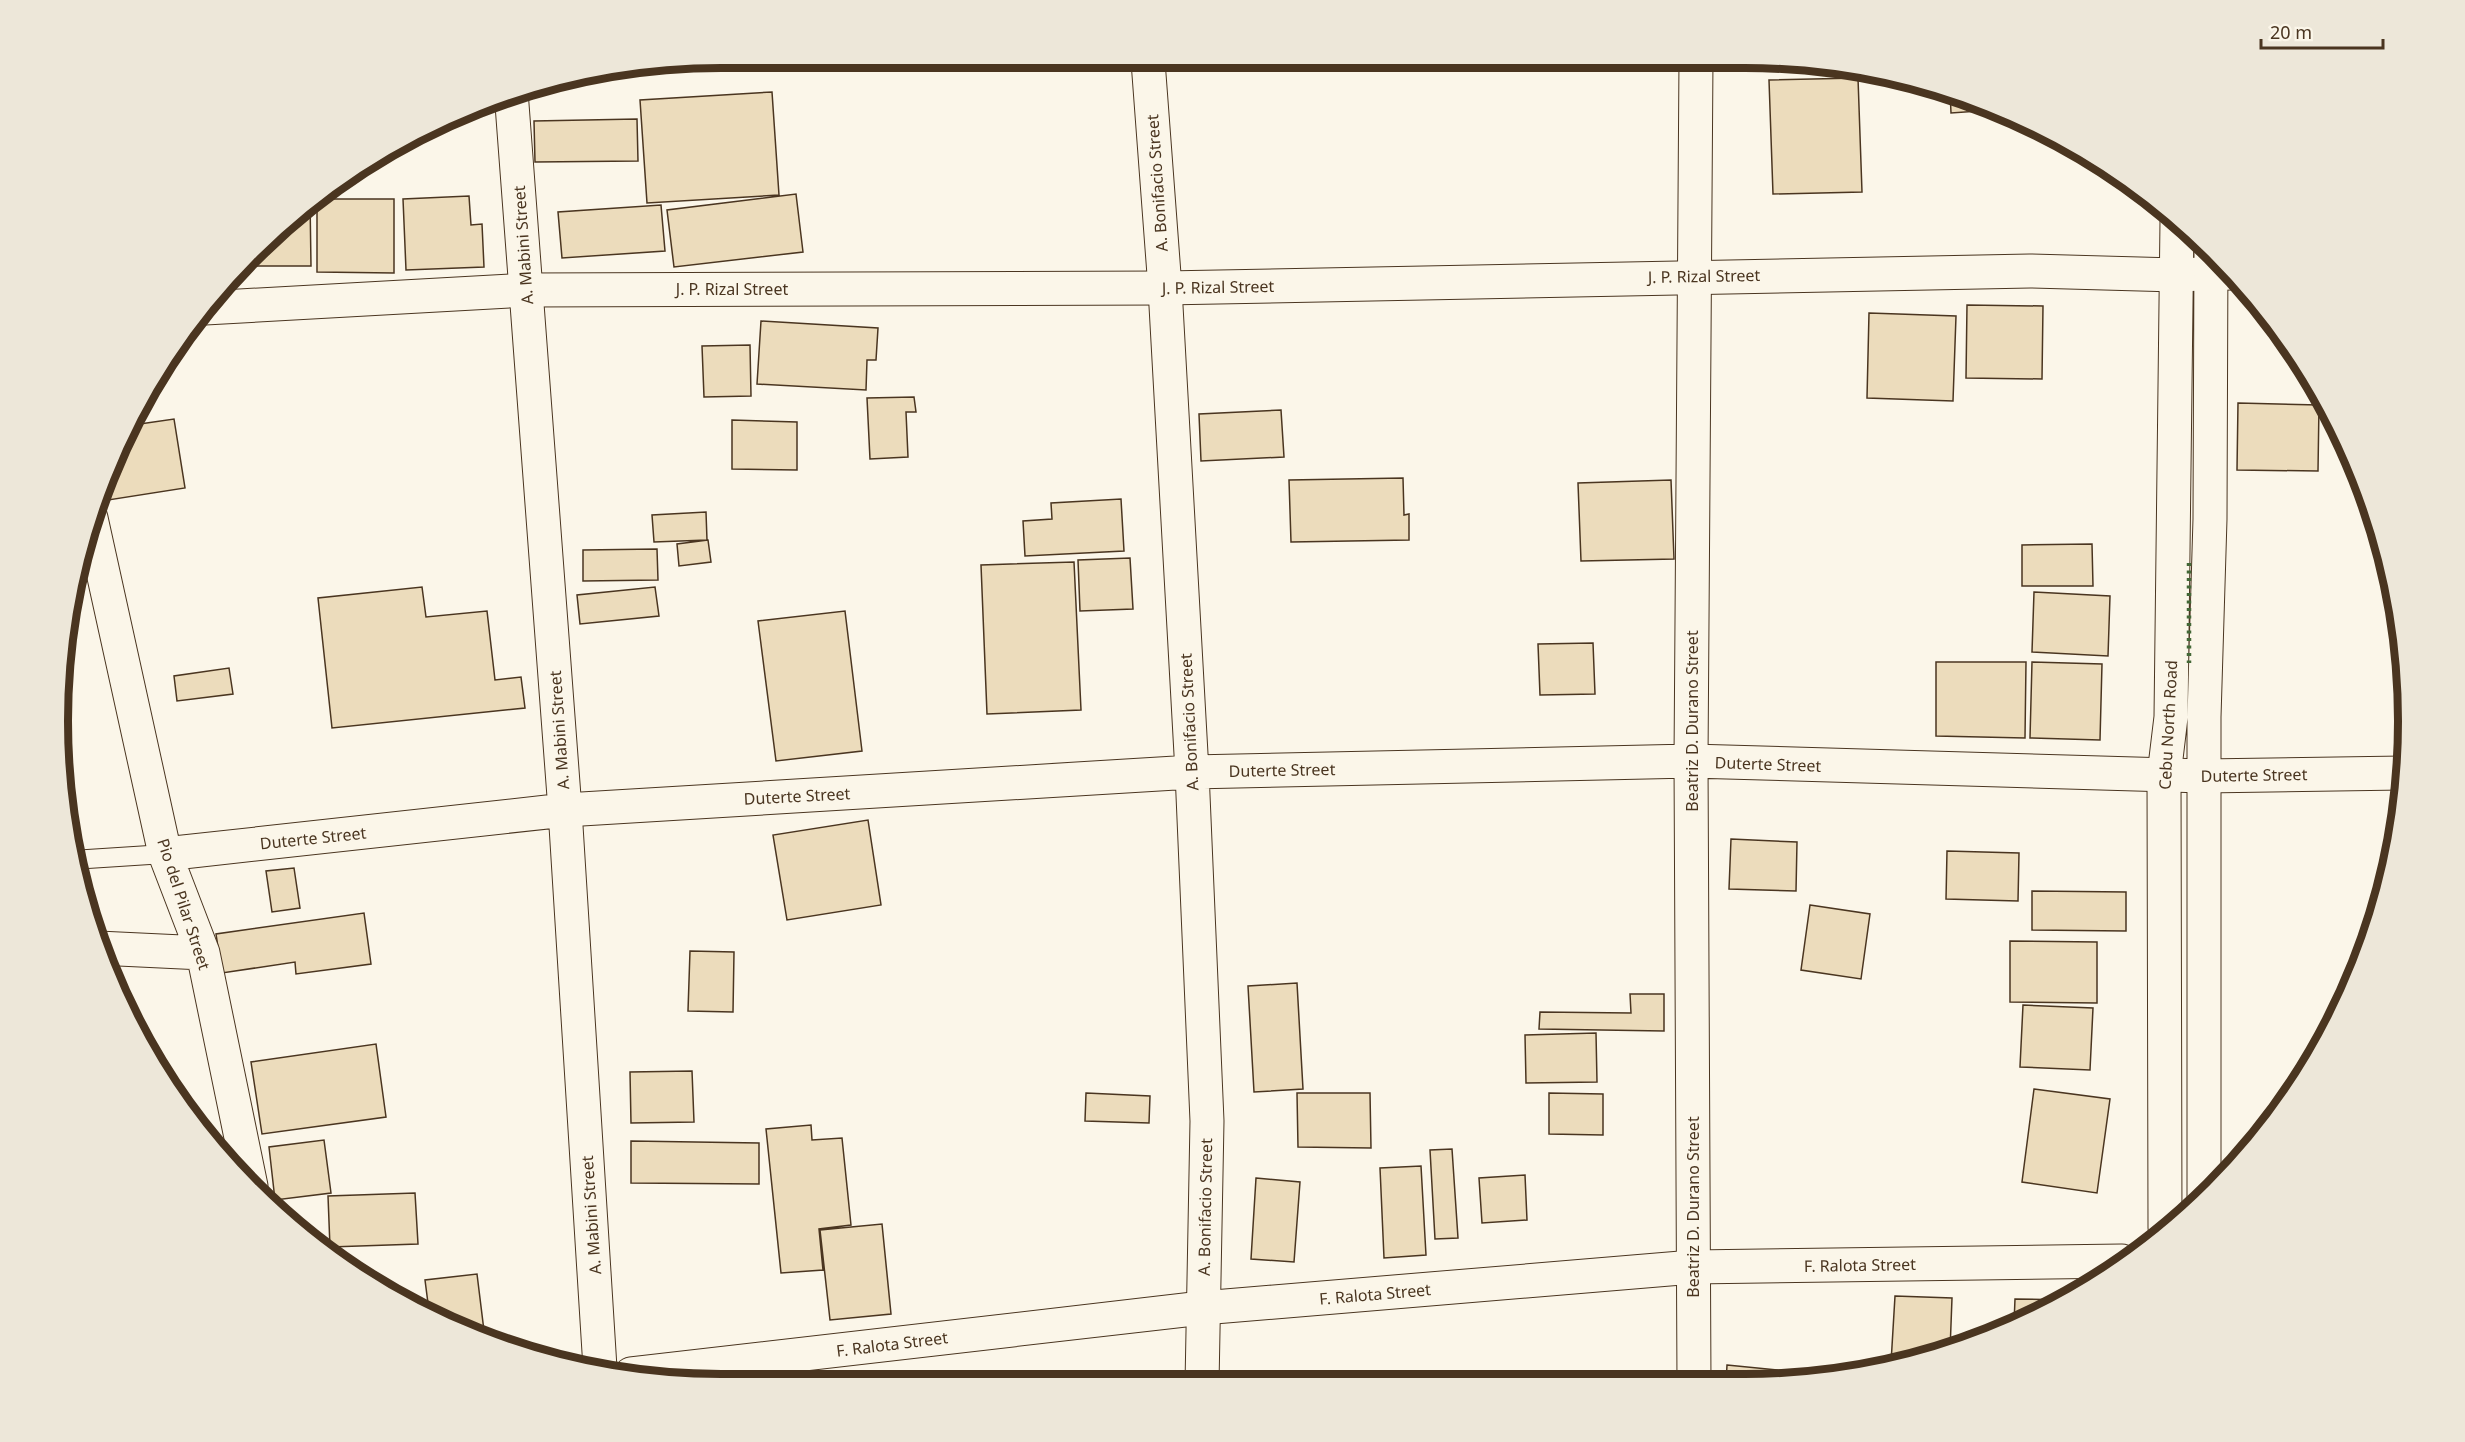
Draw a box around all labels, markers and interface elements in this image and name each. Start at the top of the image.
scale bar [2261,12,2382,50]
text: 20 m [2270,20,2312,44]
street label: A. Bonifacio Street [1141,113,1173,252]
street label: A. Mabini Street [508,185,538,305]
street label: J. P. Rizal Street [1646,264,1761,288]
street label: J. P. Rizal Street [1160,275,1275,299]
street label: J. P. Rizal Street [674,278,788,300]
street label: Beatriz D. Durano Street [1681,630,1703,812]
street label: A. Bonifacio Street [1174,653,1204,791]
street label: Cebu North Road [2154,660,2182,790]
street label: A. Mabini Street [544,670,574,790]
street label: Duterte Street [1714,751,1822,777]
street label: Duterte Street [1229,758,1336,782]
street label: Duterte Street [2201,763,2308,787]
street label: Duterte Street [743,782,851,810]
street label: Duterte Street [259,821,367,855]
street label: Pio del Pilar Street [152,835,216,973]
street label: Beatriz D. Durano Street [1682,1116,1704,1298]
street label: A. Bonifacio Street [1193,1138,1217,1276]
street label: A. Mabini Street [576,1155,606,1275]
street label: F. Ralota Street [1804,1253,1916,1277]
street label: F. Ralota Street [1318,1278,1432,1310]
street label: F. Ralota Street [835,1326,949,1362]

